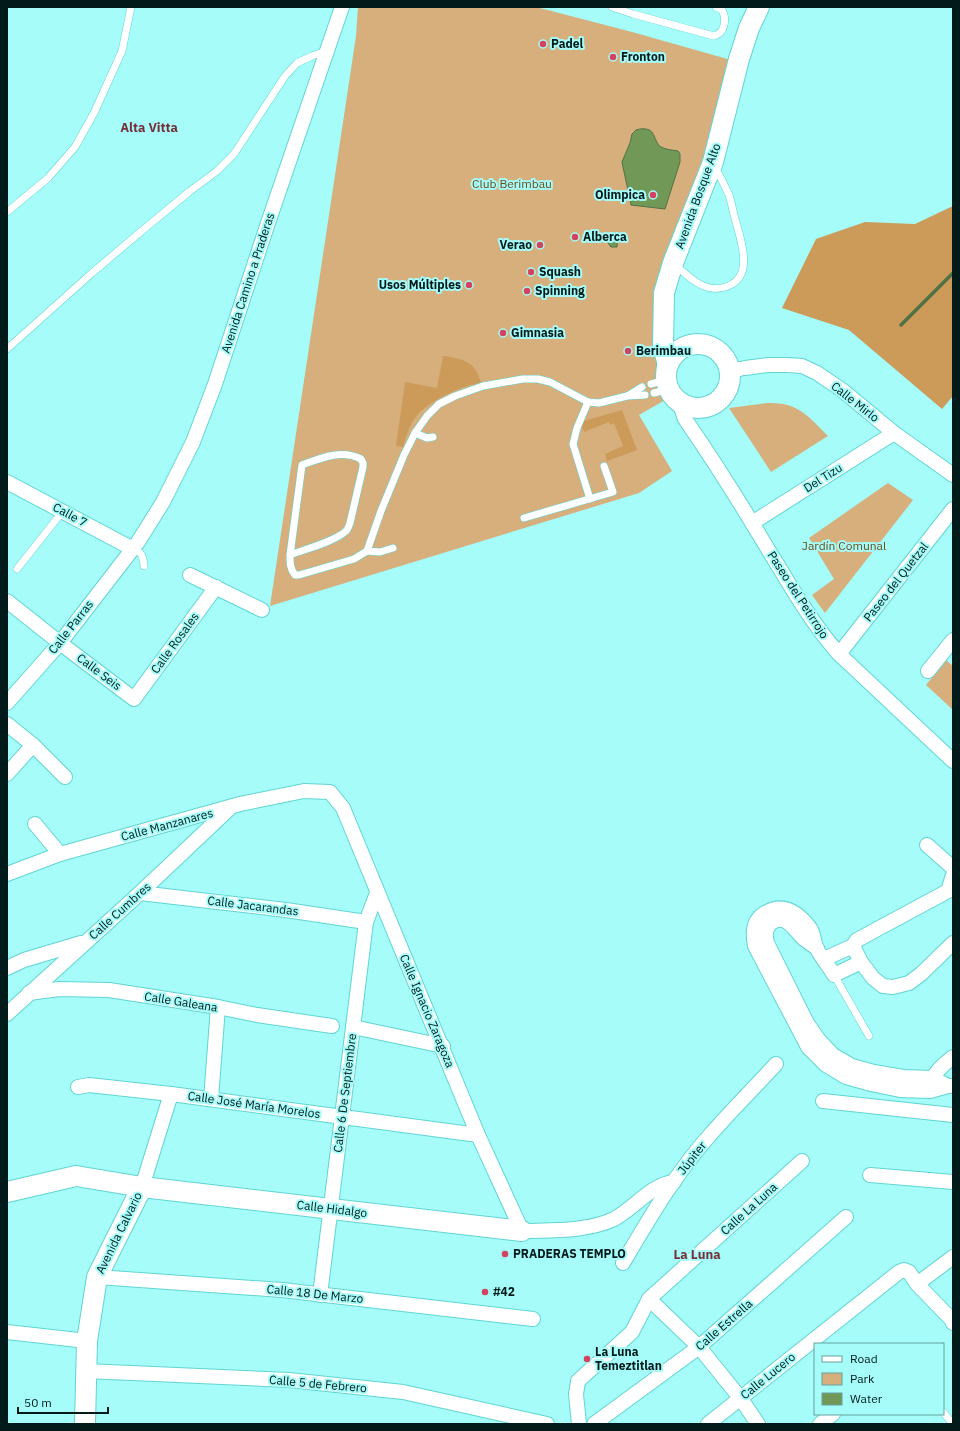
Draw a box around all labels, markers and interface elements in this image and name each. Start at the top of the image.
place label: Padel [551,36,584,51]
marker: Padel [538,39,548,49]
place label: Fronton [621,49,665,64]
marker: Fronton [608,52,618,62]
district label: Alta Vitta [120,119,178,136]
street label: Avenida Bosque Alto [671,141,724,251]
park label: Club Berimbau [472,176,552,191]
place label: Olimpica [595,187,645,202]
marker: Olimpica [648,190,658,200]
street label: Avenida Camino a Praderas [218,211,277,355]
place label: Alberca [583,229,627,244]
marker: Alberca [570,232,580,242]
place label: Verao [500,237,532,252]
marker: Verao [535,240,545,250]
place label: Squash [539,264,581,279]
marker: Squash [526,267,536,277]
place label: Usos Múltiples [379,277,461,292]
marker: Usos Múltiples [464,280,474,290]
place label: Spinning [535,283,585,298]
marker: Spinning [522,286,532,296]
place label: Gimnasia [511,325,564,340]
marker: Gimnasia [498,328,508,338]
place label: Berimbau [636,343,691,358]
marker: Berimbau [623,346,633,356]
street label: Calle Mirlo [828,378,883,425]
street label: Del Tizu [801,460,845,495]
street label: Calle 7 [50,499,90,530]
park label: Jardín Comunal [802,538,886,553]
street label: Paseo del Quetzal [860,539,931,624]
street label: Paseo del Petirrojo [765,548,832,641]
street label: Calle Parras [45,597,96,657]
street label: Calle Rosales [147,609,202,676]
street label: Calle Seis [74,650,125,693]
street label: Calle Manzanares [119,805,215,844]
street label: Calle Cumbres [86,879,154,942]
street label: Calle Jacarandas [207,892,300,919]
street label: Calle Ignacio Zaragoza [397,952,458,1070]
street label: Calle Galeana [143,988,219,1015]
street label: Calle 6 De Septiembre [330,1032,359,1153]
street label: Calle José María Morelos [187,1088,322,1121]
street label: Júpiter [674,1138,710,1177]
street label: Calle La Luna [717,1179,780,1238]
street label: Avenida Calvario [92,1189,145,1276]
street label: Calle Hidalgo [296,1197,368,1220]
place label: PRADERAS TEMPLO [513,1246,626,1261]
district label: La Luna [673,1246,721,1263]
marker: PRADERAS TEMPLO [500,1249,510,1259]
street label: Calle 18 De Marzo [266,1281,364,1306]
place label: #42 [493,1284,515,1299]
marker: #42 [480,1287,490,1297]
street label: Calle Estrella [692,1295,756,1353]
legend [814,1343,944,1415]
place label: La Luna Temeztitlan [595,1344,662,1373]
street label: Calle Lucero [737,1349,798,1402]
text: Road [850,1351,878,1366]
marker: La Luna Temeztitlan [582,1354,592,1364]
text: Park [850,1371,875,1386]
street label: Calle 5 de Febrero [269,1372,368,1395]
scale bar [18,1389,108,1415]
text: Water [850,1391,883,1406]
text: 50 m [24,1395,52,1410]

